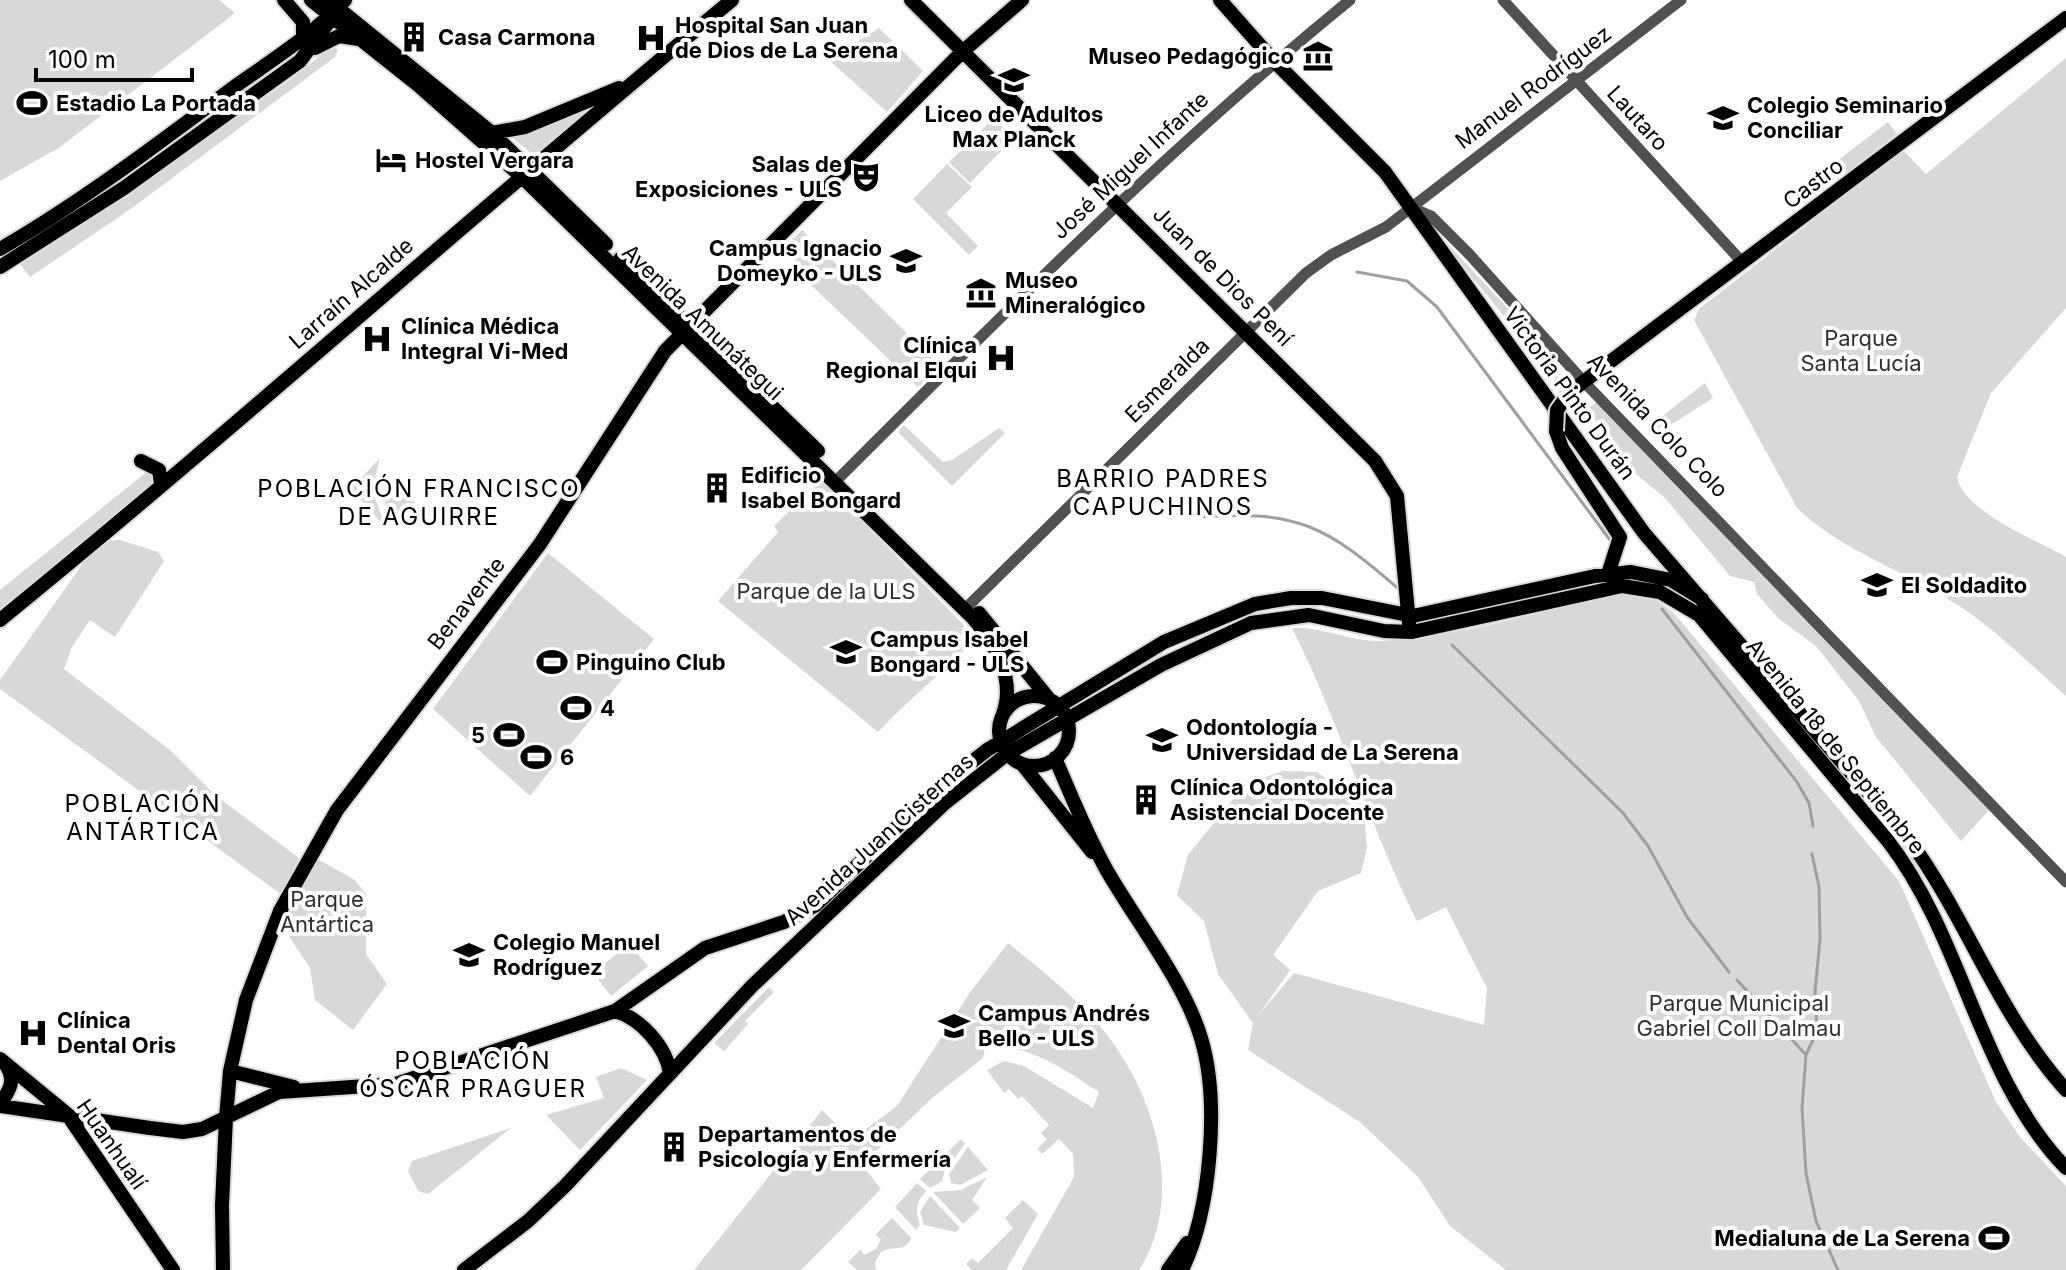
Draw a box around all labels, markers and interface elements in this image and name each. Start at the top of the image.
place label: Hospital San Juan de Dios de La Serena [675,12,898,63]
building icon: Casa Carmona [397,20,431,54]
street label: Manuel Rodríguez [1450,20,1616,154]
hospital icon: Hospital San Juan de Dios de La Serena [634,21,668,55]
place label: Casa Carmona [438,24,596,50]
scale bar [36,32,192,82]
museum icon: Museo Pedagógico [1301,39,1335,73]
place label: Museo Pedagógico [1088,43,1294,69]
text: 100 m [48,45,116,74]
school or university icon: Liceo de Adultos Max Planck [997,63,1031,97]
street label: Lautaro [1602,80,1674,156]
sports icon: Estadio La Portada [15,86,49,120]
street label: José Miguel Infante [1046,86,1214,244]
place label: Estadio La Portada [56,90,256,116]
place label: Colegio Seminario Conciliar [1747,92,1943,143]
place label: Liceo de Adultos Max Planck [925,101,1103,152]
school or university icon: Colegio Seminario Conciliar [1706,101,1740,135]
hotel icon: Hostel Vergara [374,143,408,177]
place label: Hostel Vergara [415,147,574,173]
place label: Salas de Exposiciones - ULS [635,151,842,202]
street label: Castro [1778,152,1848,214]
theatre icon: Salas de Exposiciones - ULS [849,160,883,194]
street label: Juan de Dios Pení [1148,201,1299,352]
street label: Larraín Alcalde [284,232,418,354]
place label: Campus Ignacio Domeyko - ULS [709,235,882,286]
street label: Avenida Amunátegui [617,239,789,405]
school or university icon: Campus Ignacio Domeyko - ULS [889,244,923,278]
place label: Museo Mineralógico [1005,267,1145,318]
museum icon: Museo Mineralógico [964,276,998,310]
street label: Victoria Pinto Durán [1499,302,1641,484]
place label: Clínica Médica Integral Vi-Med [401,313,568,364]
hospital icon: Clínica Médica Integral Vi-Med [360,322,394,356]
park label: Parque Santa Lucía [1800,325,1922,376]
place label: Clínica Regional Elqui [826,332,977,383]
street label: Esmeralda [1119,332,1215,428]
hospital icon: Clínica Regional Elqui [984,341,1018,375]
street label: Avenida Colo Colo [1582,347,1734,503]
place label: Edificio Isabel Bongard [741,462,901,513]
district label: BARRIO PADRES CAPUCHINOS [1056,464,1270,521]
building icon: Edificio Isabel Bongard [700,471,734,505]
district label: POBLACIÓN FRANCISCO DE AGUIRRE [257,474,581,531]
street label: Benavente [422,552,510,654]
school or university icon: El Soldadito [1860,568,1894,602]
place label: El Soldadito [1901,572,2027,598]
park label: Parque de la ULS [736,578,916,604]
place label: Campus Isabel Bongard - ULS [870,626,1028,677]
street label: Avenida 18 de Septiembre [1741,633,1931,859]
school or university icon: Campus Isabel Bongard - ULS [829,635,863,669]
sports icon: Pinguino Club [535,645,569,679]
place label: Pinguino Club [576,649,726,675]
sports icon: 4 [559,691,593,725]
place label: 4 [600,695,615,721]
place label: Odontología - Universidad de La Serena [1186,714,1459,765]
sports icon: 5 [492,718,526,752]
place label: 5 [471,722,485,748]
school or university icon: Odontología - Universidad de La Serena [1145,723,1179,757]
sports icon: 6 [519,740,553,774]
place label: 6 [560,744,574,770]
street label: Avenida Juan Cisternas [780,748,978,930]
place label: Clínica Odontológica Asistencial Docente [1170,774,1394,825]
building icon: Clínica Odontológica Asistencial Docente [1129,783,1163,817]
district label: POBLACIÓN ANTÁRTICA [64,789,222,846]
park label: Parque Antártica [280,886,374,937]
place label: Colegio Manuel Rodríguez [493,929,660,980]
school or university icon: Colegio Manuel Rodríguez [452,938,486,972]
park label: Parque Municipal Gabriel Coll Dalmau [1637,990,1841,1041]
place label: Campus Andrés Bello - ULS [978,1000,1150,1051]
place label: Clínica Dental Oris [57,1007,176,1058]
school or university icon: Campus Andrés Bello - ULS [937,1009,971,1043]
hospital icon: Clínica Dental Oris [16,1016,50,1050]
district label: POBLACIÓN ÓSCAR PRAGUER [359,1046,587,1103]
street label: Huanhualí [72,1094,153,1194]
place label: Departamentos de Psicología y Enfermería [698,1121,951,1172]
building icon: Departamentos de Psicología y Enfermería [657,1130,691,1164]
sports icon: Medialuna de La Serena [1977,1221,2011,1255]
place label: Medialuna de La Serena [1714,1225,1970,1251]

